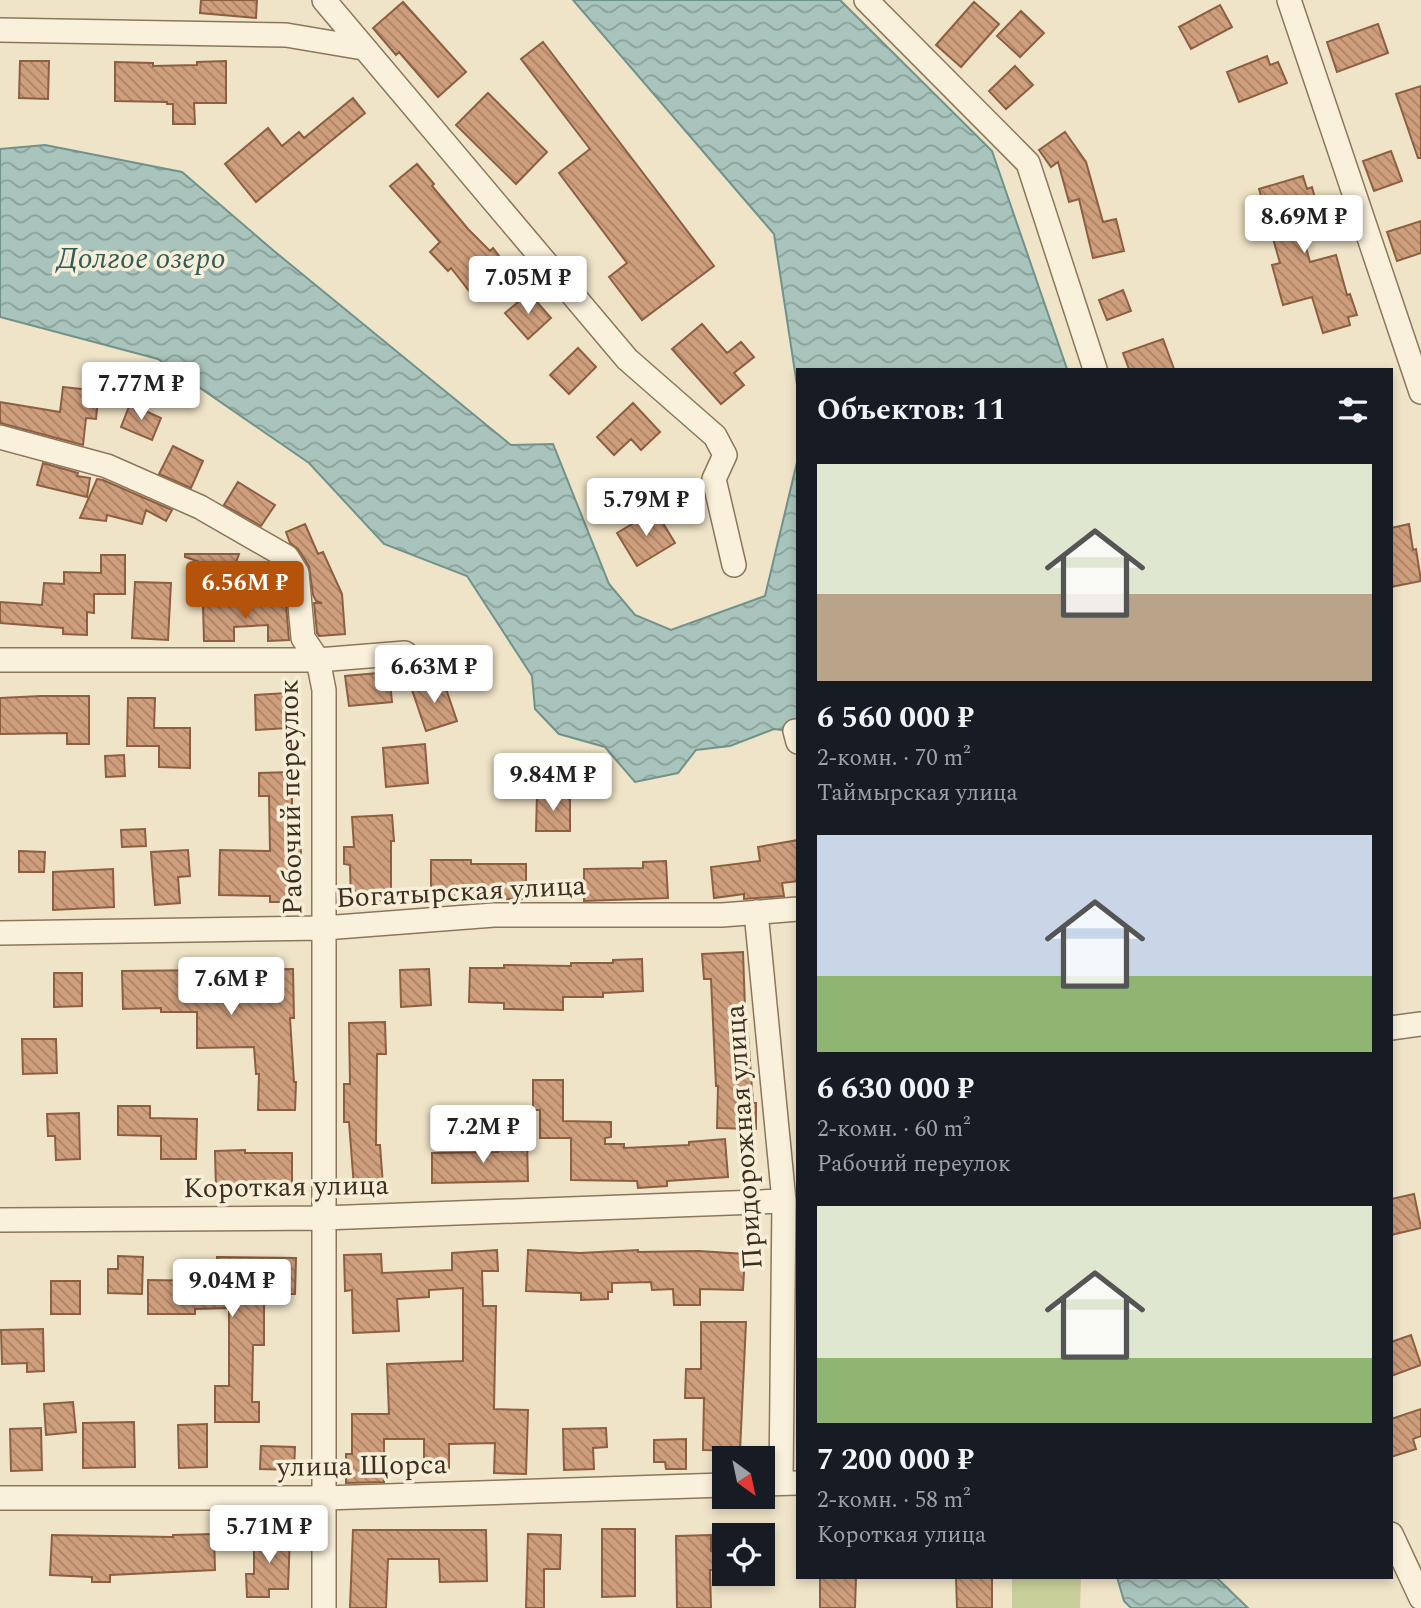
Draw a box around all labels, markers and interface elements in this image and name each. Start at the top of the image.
pin: 8.69M ₽ [1239,196,1369,255]
text: 8.69M ₽ [1261,200,1347,235]
water label: Долгое озеро [54,236,226,282]
pin: 7.05M ₽ [463,256,593,316]
text: 7.05M ₽ [485,261,571,296]
pin: 7.77M ₽ [76,362,206,422]
text: 7.77M ₽ [98,367,184,402]
text: Объектов: 11 [817,387,1006,433]
icon: filters [1334,391,1372,429]
pin: 5.79M ₽ [581,478,711,538]
text: 5.79M ₽ [603,483,689,518]
icon: home [1032,510,1158,636]
pin: 6.56M ₽ [180,562,310,621]
text: 6.56M ₽ [202,566,288,601]
pin: 6.63M ₽ [369,646,499,705]
text: 6.63M ₽ [391,650,477,685]
street label: Рабочий переулок [267,679,315,915]
text: 6 560 000 ₽ [817,695,974,741]
text: 2-комн. · 70 m² [817,741,971,776]
pin: 9.84M ₽ [488,754,618,813]
text: 9.84M ₽ [510,758,596,793]
text: Таймырская улица [817,776,1018,811]
street label: Богатырская улица [335,864,587,920]
icon: home [1032,881,1158,1007]
pin: 7.6M ₽ [174,958,288,1017]
text: 7.6M ₽ [194,962,268,997]
street label: Придорожная улица [713,1003,775,1271]
text: 6 630 000 ₽ [817,1066,974,1112]
pin: 7.2M ₽ [426,1106,540,1165]
text: 7.2M ₽ [446,1110,520,1145]
text: 2-комн. · 60 m² [817,1112,971,1147]
text: Рабочий переулок [817,1147,1011,1182]
street label: Короткая улица [183,1164,390,1210]
icon: home [1032,1252,1158,1378]
pin: 9.04M ₽ [167,1260,297,1319]
text: 9.04M ₽ [189,1264,275,1299]
text: 7 200 000 ₽ [817,1437,974,1483]
street label: улица Щорса [275,1443,448,1489]
north arrow [712,1446,775,1508]
map controls [712,1446,775,1586]
text: 2-комн. · 58 m² [817,1483,971,1518]
pin: 5.71M ₽ [204,1506,334,1565]
text: 5.71M ₽ [226,1510,312,1545]
text: Короткая улица [817,1518,986,1553]
button: locate [712,1523,775,1586]

